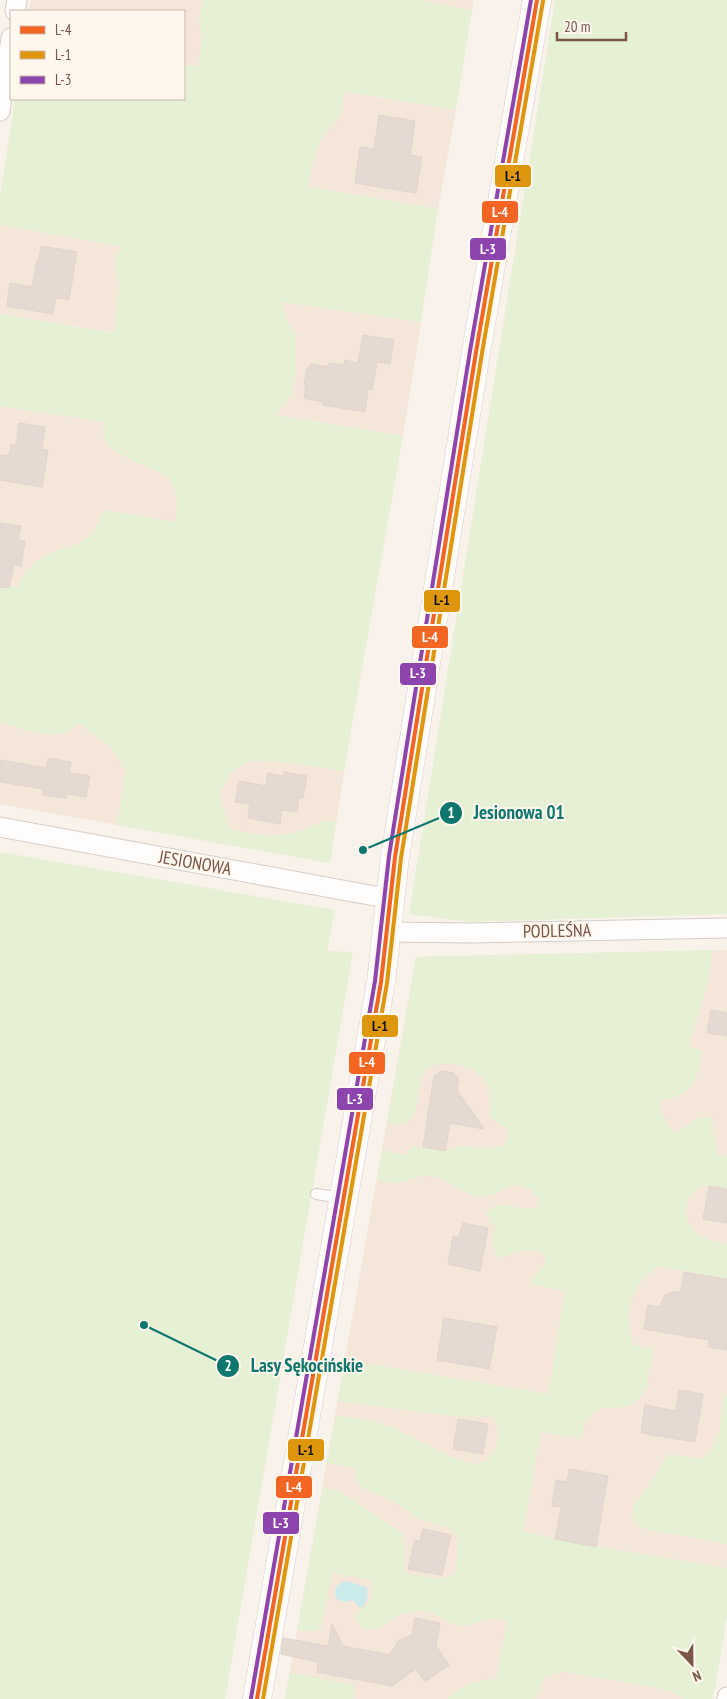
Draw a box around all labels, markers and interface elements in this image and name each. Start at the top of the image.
legend [10,10,185,100]
scale bar [557,10,626,42]
text: 20 m [564,17,590,36]
text: L-4 [55,20,72,39]
text: L-1 [55,45,71,64]
text: L-3 [55,70,71,89]
line badge: L-1 [494,164,532,188]
text: L-1 [505,167,521,185]
line badge: L-4 [481,200,519,224]
text: L-4 [492,203,508,221]
line badge: L-3 [469,237,507,261]
text: L-3 [480,240,496,258]
line badge: L-1 [423,589,461,613]
text: L-1 [434,591,450,609]
line badge: L-4 [411,625,449,649]
text: L-4 [422,628,438,646]
line badge: L-3 [399,662,437,686]
text: L-3 [410,664,426,682]
callout: Jesionowa 01 [439,796,575,830]
text: Jesionowa 01 [472,800,565,824]
text: 1 [447,803,455,822]
street label: JESIONOWA [156,845,234,880]
street label: PODLEŚNA [523,918,592,943]
line badge: L-1 [361,1014,399,1038]
text: L-1 [372,1017,388,1035]
line badge: L-4 [348,1051,386,1075]
text: L-4 [359,1053,375,1071]
line badge: L-3 [336,1087,374,1111]
text: L-3 [347,1090,363,1108]
callout: Lasy Sękocińskie [216,1349,374,1383]
text: Lasy Sękocińskie [251,1353,363,1377]
text: 2 [224,1356,232,1375]
line badge: L-1 [287,1438,325,1462]
text: L-1 [298,1441,314,1459]
line badge: L-4 [275,1475,313,1499]
text: L-4 [286,1478,302,1496]
line badge: L-3 [262,1511,300,1535]
text: L-3 [273,1514,289,1532]
north arrow [667,1639,717,1689]
text: N [690,1666,704,1686]

